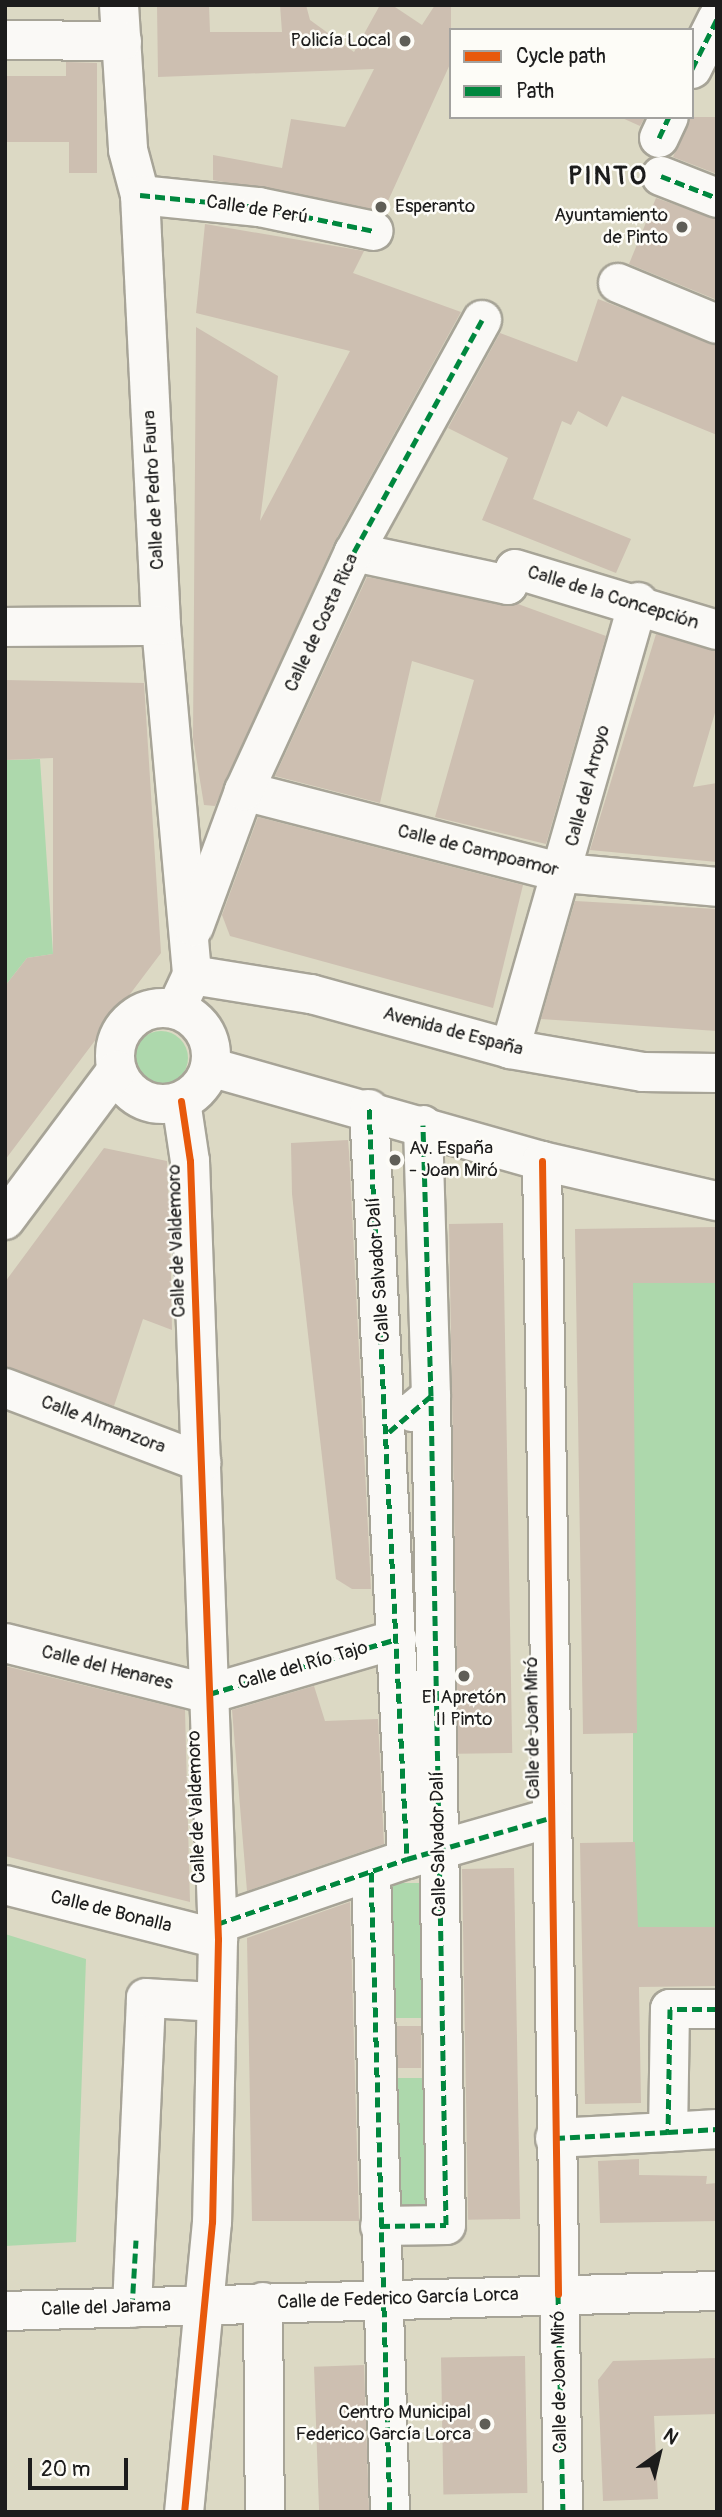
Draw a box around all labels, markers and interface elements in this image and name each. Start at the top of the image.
legend [449,28,694,119]
place label: Policía Local [291,30,391,52]
marker: Policía Local [397,33,413,49]
text: Cycle path [516,43,606,70]
text: Path [516,78,554,105]
district label: PINTO [569,161,647,193]
street label: Calle de Perú [205,191,309,229]
place label: Esperanto [395,196,475,218]
marker: Esperanto [373,199,389,215]
place label: Ayuntamiento de Pinto [554,205,668,249]
marker: Ayuntamiento de Pinto [674,219,690,235]
street label: Calle de Pedro Faura [138,410,170,570]
street label: Calle de Costa Rica [280,550,364,696]
street label: Calle de la Concepción [524,561,702,635]
street label: Calle del Arroyo [561,723,615,849]
street label: Calle de Campoamor [395,820,561,882]
street label: Avenida de España [380,1002,526,1062]
place label: Av. España - Joan Miró [409,1138,498,1182]
marker: Av. España - Joan Miró [387,1152,403,1168]
street label: Calle de Valdemoro [163,1164,191,1318]
street label: Calle Salvador Dalí [363,1197,395,1343]
street label: Calle Almanzora [38,1391,168,1459]
street label: Calle del Río Tajo [235,1637,371,1695]
street label: Calle del Henares [39,1641,175,1695]
street label: Calle de Joan Miró [520,1656,546,1800]
marker: El Apretón II Pinto [456,1668,472,1684]
place label: El Apretón II Pinto [422,1687,506,1731]
street label: Calle de Valdemoro [183,1730,211,1884]
street label: Calle Salvador Dalí [426,1771,452,1917]
street label: Calle de Bonalla [48,1886,174,1938]
street label: Calle de Federico García Lorca [277,2283,519,2315]
street label: Calle del Jarama [41,2294,171,2322]
street label: Calle de Joan Miró [547,2310,573,2454]
place label: Centro Municipal Federico García Lorca [295,2402,471,2446]
marker: Centro Municipal Federico García Lorca [477,2416,493,2432]
north arrow [624,2419,694,2489]
text: N [659,2423,683,2450]
scale bar [32,2444,131,2488]
text: 20 m [41,2456,90,2483]

